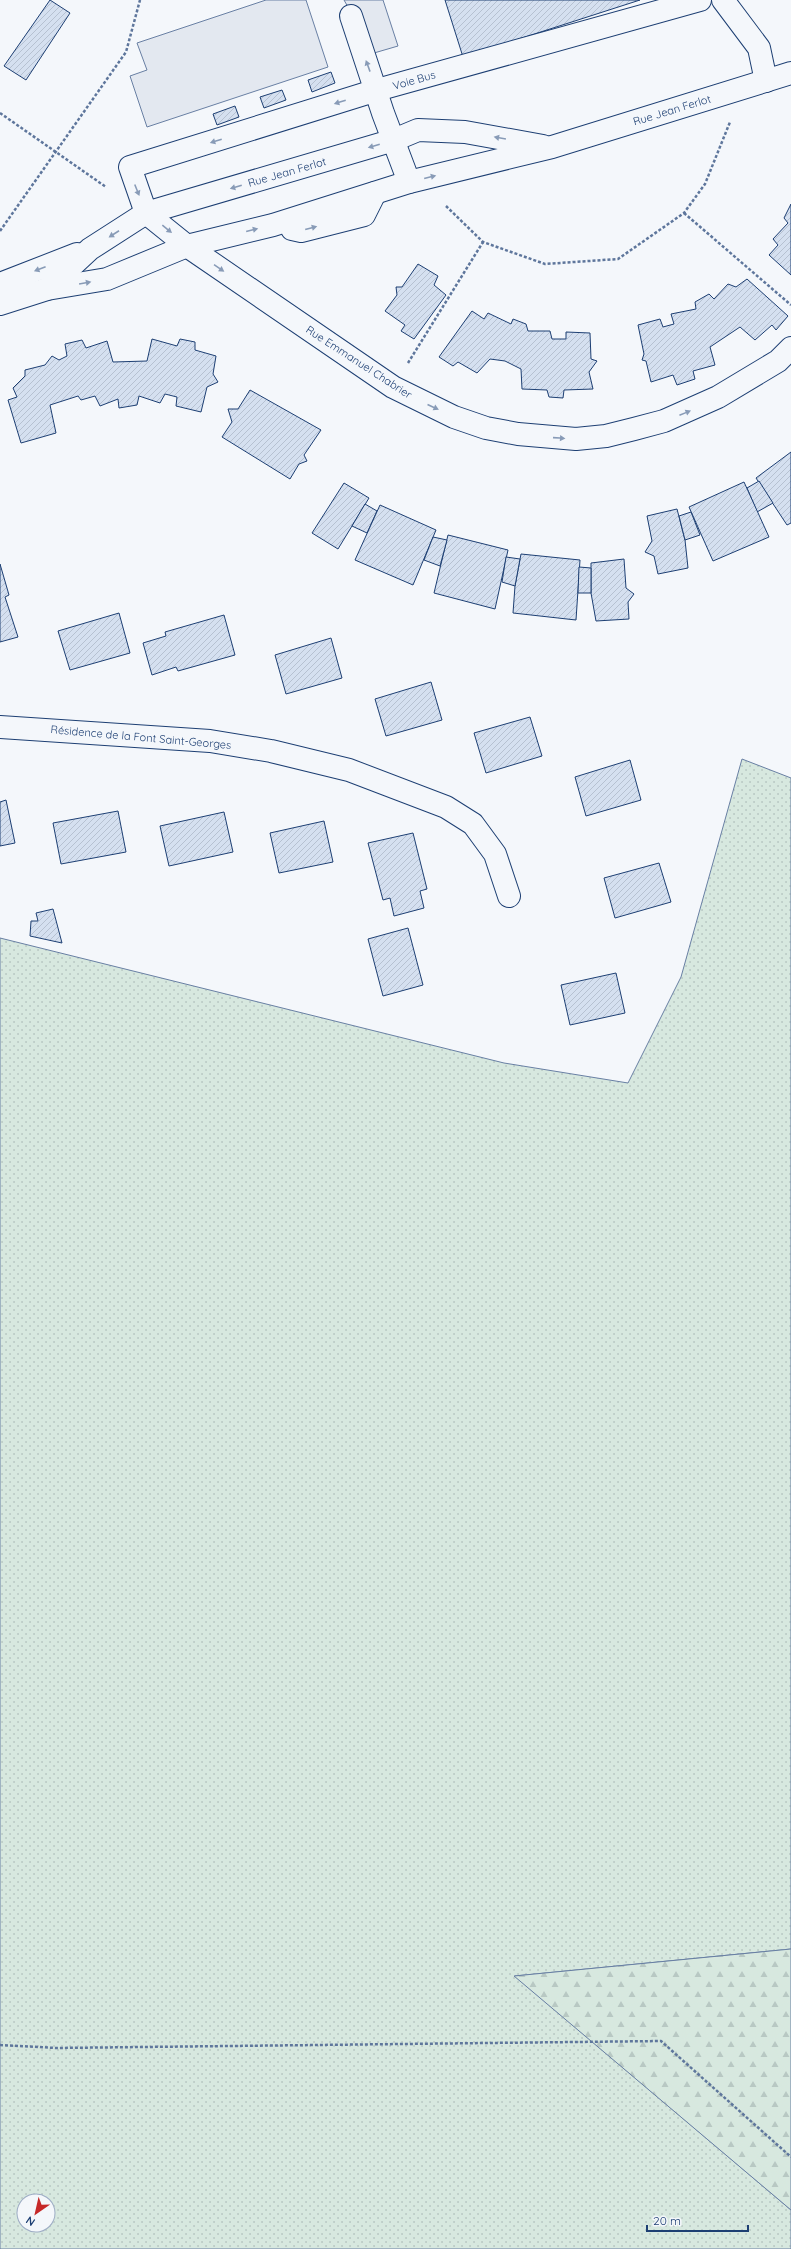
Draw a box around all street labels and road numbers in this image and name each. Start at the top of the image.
street label: Voie Bus [391,67,437,93]
street label: Rue Jean Ferlot [631,91,713,128]
street label: Rue Jean Ferlot [246,154,328,190]
street label: Rue Emmanuel Chabrier [303,322,415,402]
street label: Résidence de la Font Saint-Georges [50,722,232,752]

